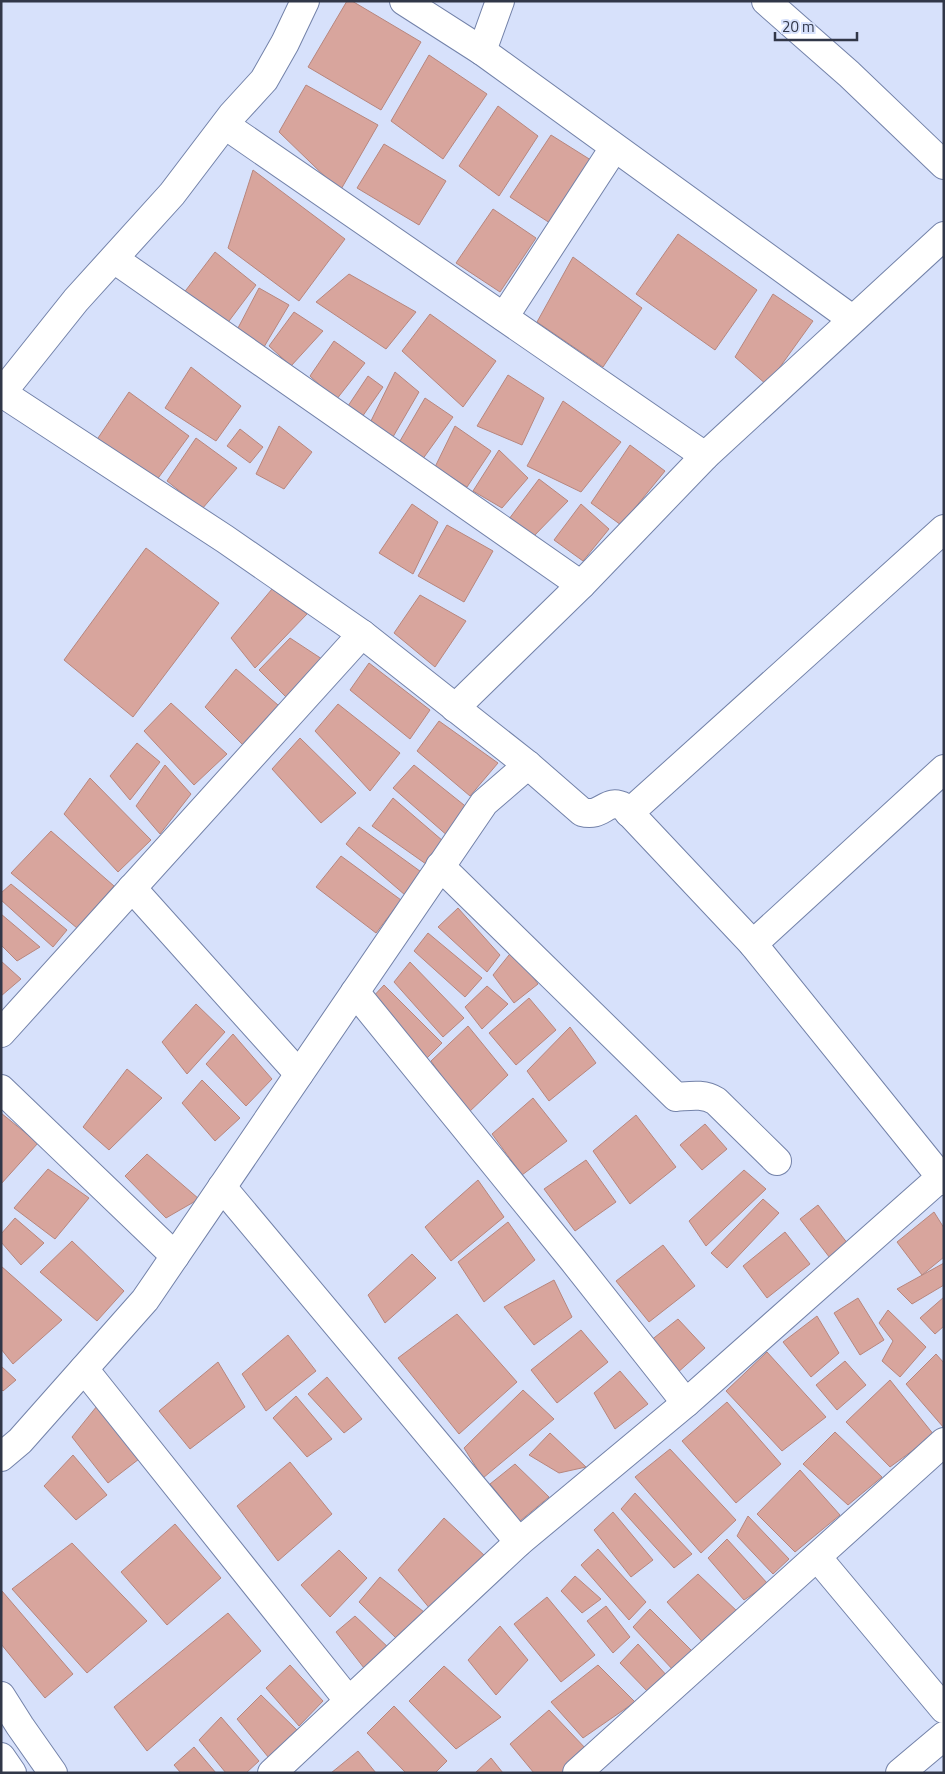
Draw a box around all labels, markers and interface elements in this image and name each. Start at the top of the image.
scale bar [775,10,858,42]
text: 20 m [782,15,815,38]

